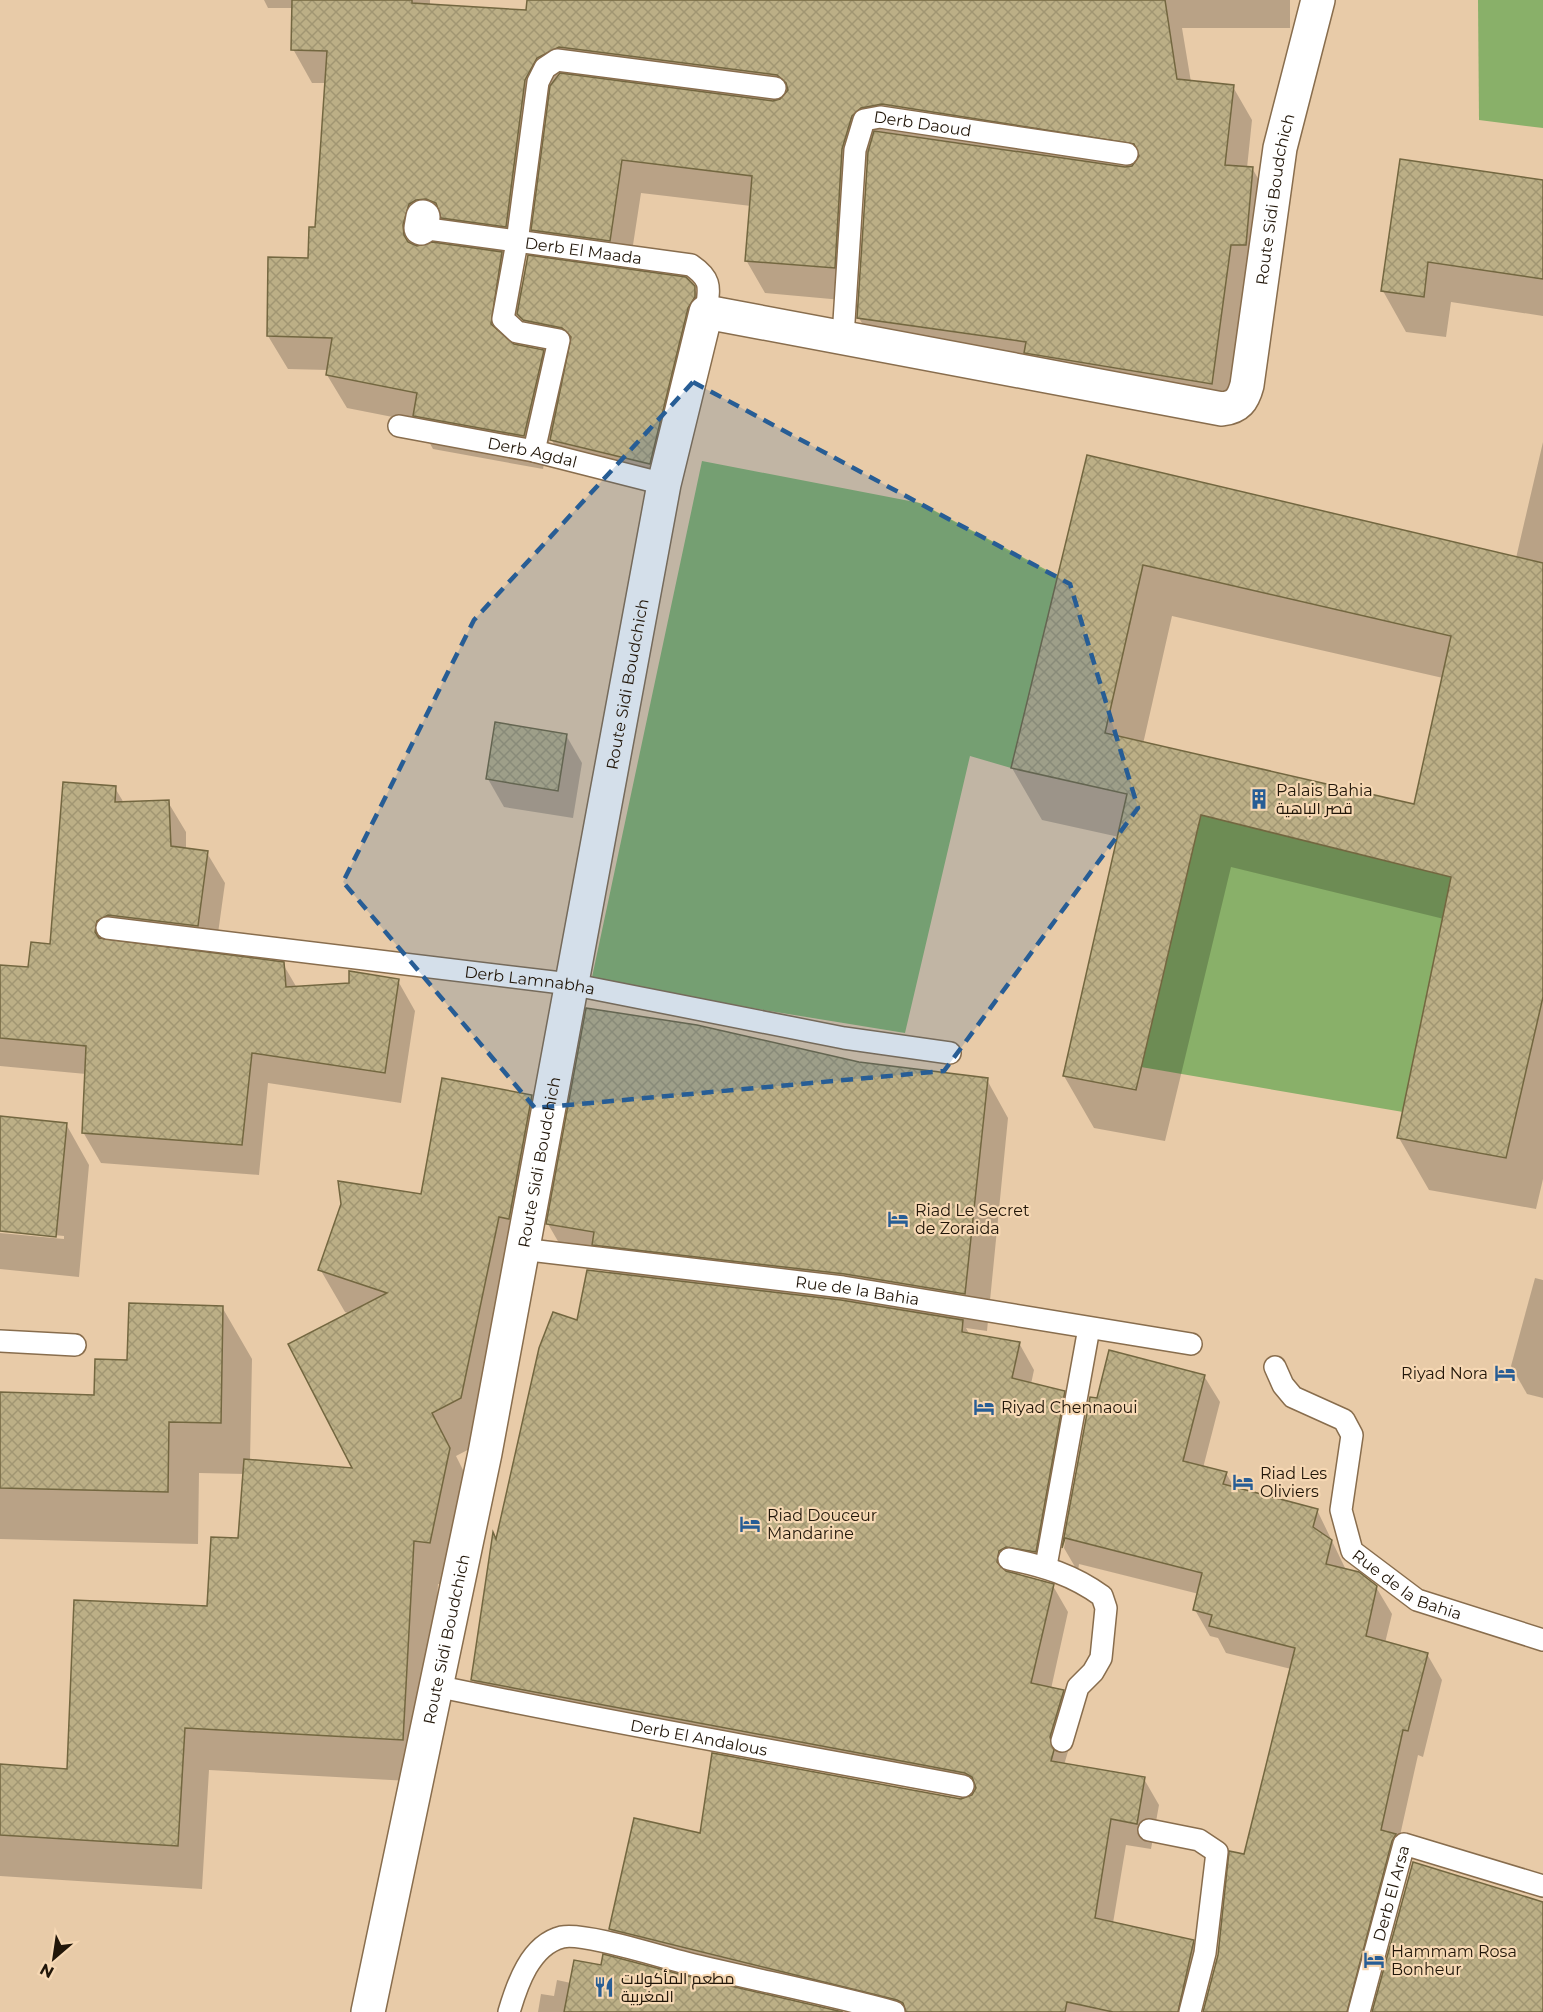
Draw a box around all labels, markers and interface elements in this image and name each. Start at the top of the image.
street label: Derb Daoud [872,107,973,141]
street label: Route Sidi Boudchich [1252,112,1298,286]
street label: Derb El Maada [524,233,643,268]
street label: Derb Agdal [486,434,579,472]
street label: Route Sidi Boudchich [602,597,653,771]
place label: Palais Bahia قصر الباهية [1276,781,1373,818]
building icon: Palais Bahia قصر الباهية [1247,787,1271,811]
street label: Derb Lamnabha [463,962,597,999]
street label: Route Sidi Boudchich [514,1075,564,1249]
place label: Riad Le Secret de Zoraida [915,1201,1030,1238]
hotel icon: Riad Le Secret de Zoraida [886,1207,910,1231]
street label: Rue de la Bahia [794,1272,921,1309]
hotel icon: Riyad Nora [1493,1361,1517,1385]
place label: Riyad Nora [1401,1364,1488,1383]
hotel icon: Riyad Chennaoui [972,1395,996,1419]
place label: Riyad Chennaoui [1001,1398,1138,1417]
place label: Riad Les Oliviers [1260,1464,1327,1501]
hotel icon: Riad Les Oliviers [1231,1470,1255,1494]
place label: Riad Douceur Mandarine [767,1506,877,1543]
hotel icon: Riad Douceur Mandarine [738,1512,762,1536]
street label: Rue de la Bahia [1348,1546,1464,1624]
street label: Route Sidi Boudchich [419,1552,474,1726]
street label: Derb El Andalous [629,1716,769,1760]
street label: Derb El Arsa [1369,1843,1413,1943]
north arrow [24,1928,84,1988]
place label: Hammam Rosa Bonheur [1391,1942,1517,1979]
hotel icon: Hammam Rosa Bonheur [1362,1948,1386,1972]
text: N [37,1959,57,1982]
place label: مطعم المأكولات المغربية [621,1969,735,2006]
restaurant icon: مطعم المأكولات المغربية [592,1975,616,1999]

